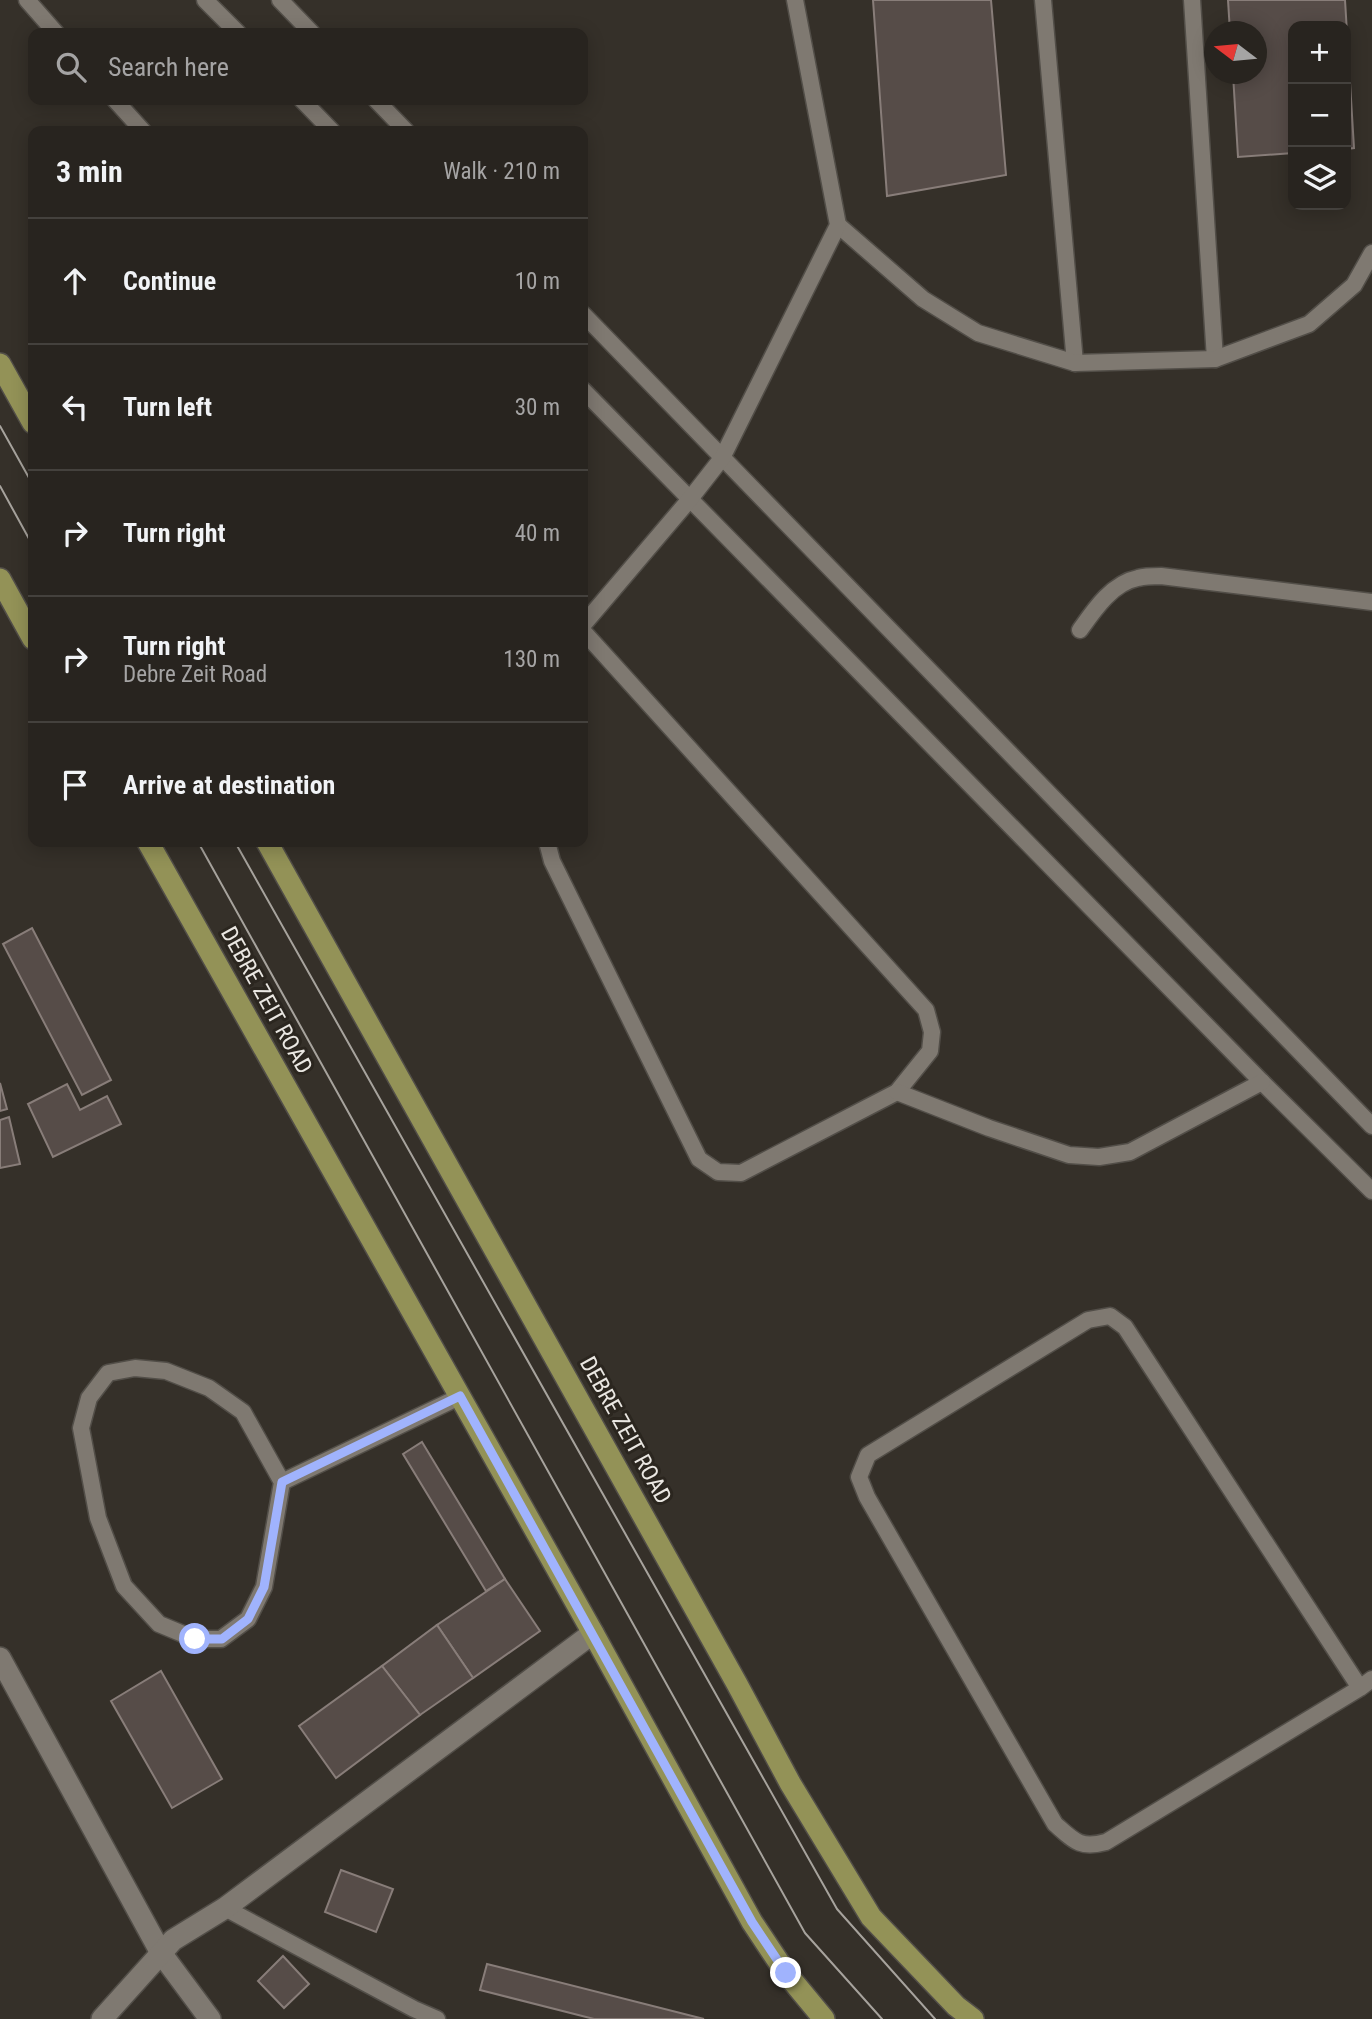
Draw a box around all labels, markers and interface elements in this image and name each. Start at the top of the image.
north arrow [1204,21,1267,84]
map controls [1288,21,1351,210]
button: + [1288,21,1351,84]
search box [28,28,588,105]
icon: search [52,48,90,86]
text: Search here [108,52,229,82]
button: − [1288,84,1351,147]
button: layers [1288,147,1351,210]
text: 3 min [56,154,123,189]
text: Walk · 210 m [443,158,560,185]
icon: ahead [56,262,94,300]
text: Continue [123,266,216,296]
text: 10 m [515,268,560,295]
icon: left [56,388,94,426]
text: Turn left [123,392,212,422]
text: 30 m [515,394,560,421]
icon: right [56,514,94,552]
text: Turn right [123,518,225,548]
text: 40 m [515,520,560,547]
text: Turn right [123,631,225,661]
icon: right [56,640,94,678]
text: 130 m [503,646,560,673]
text: Debre Zeit Road [123,661,267,688]
icon: arrive [56,766,94,804]
text: Arrive at destination [123,770,335,800]
street label: DEBRE ZEIT ROAD [215,922,318,1078]
street label: DEBRE ZEIT ROAD [574,1352,677,1508]
route start [179,1623,210,1654]
route end [770,1957,801,1988]

